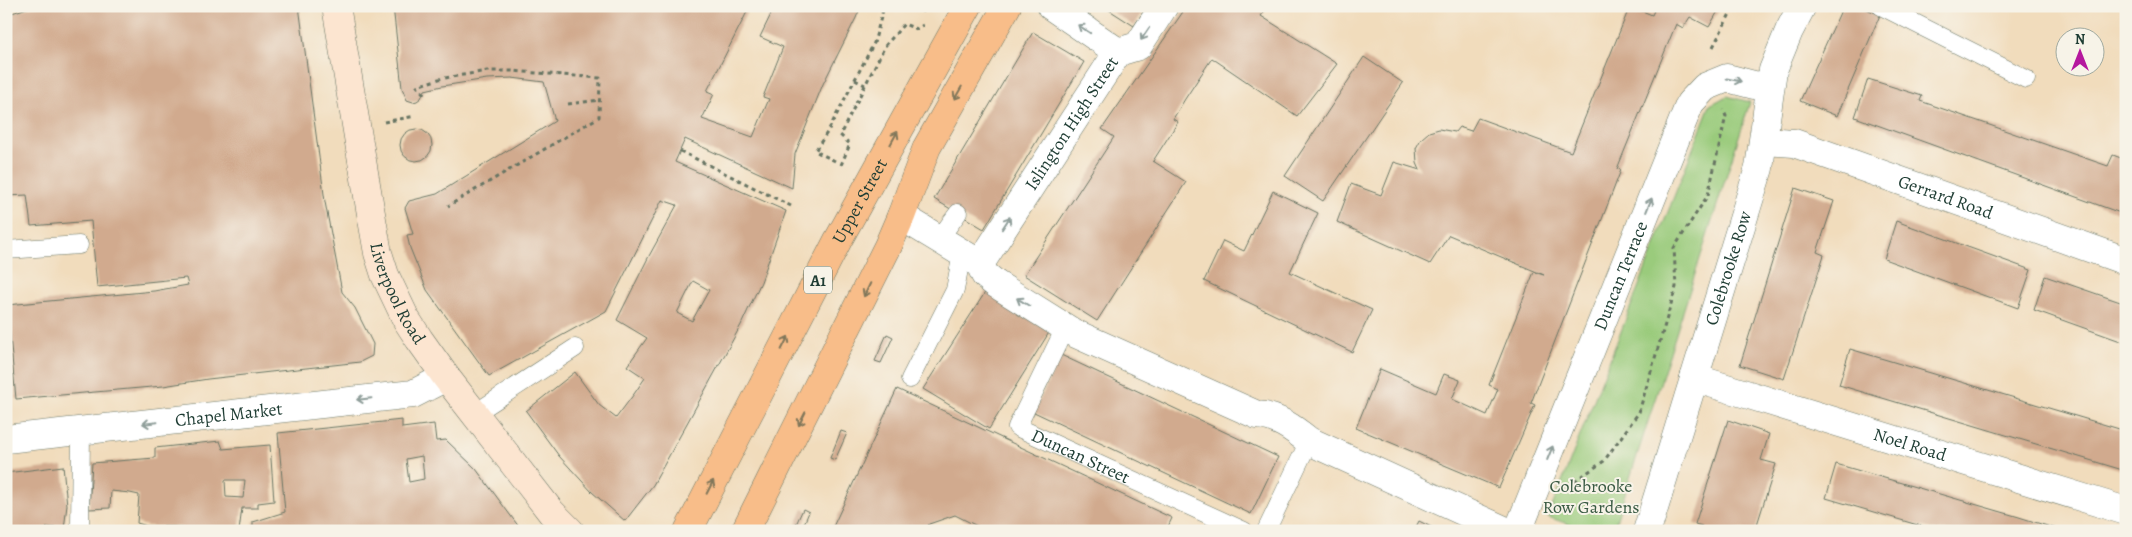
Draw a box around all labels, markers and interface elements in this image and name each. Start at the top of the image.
one-way arrow [1078,24,1092,34]
one-way arrow [1140,27,1150,41]
north arrow [2054,28,2104,78]
text: N [2075,30,2085,49]
street label: Islington High Street [1019,52,1124,195]
one-way arrow [1725,76,1741,85]
one-way arrow [953,85,963,99]
one-way arrow [890,131,899,146]
street label: Upper Street [826,154,893,248]
street label: Gerrard Road [1895,169,1997,225]
one-way arrow [1645,198,1654,213]
street label: Colebrooke Row [1699,208,1757,328]
one-way arrow [1000,216,1011,230]
street label: Duncan Terrace [1588,218,1653,334]
street label: Liverpool Road [364,241,431,349]
road number: A1 [804,266,832,294]
one-way arrow [861,282,871,297]
one-way arrow [1017,297,1031,307]
one-way arrow [781,336,790,351]
one-way arrow [356,394,372,404]
street label: Chapel Market [174,397,284,432]
one-way arrow [797,411,806,426]
one-way arrow [143,418,159,428]
street label: Noel Road [1871,422,1950,467]
street label: Duncan Street [1027,423,1134,489]
one-way arrow [1545,446,1555,461]
park label: Colebrooke Row Gardens [1542,474,1640,519]
one-way arrow [705,480,715,495]

